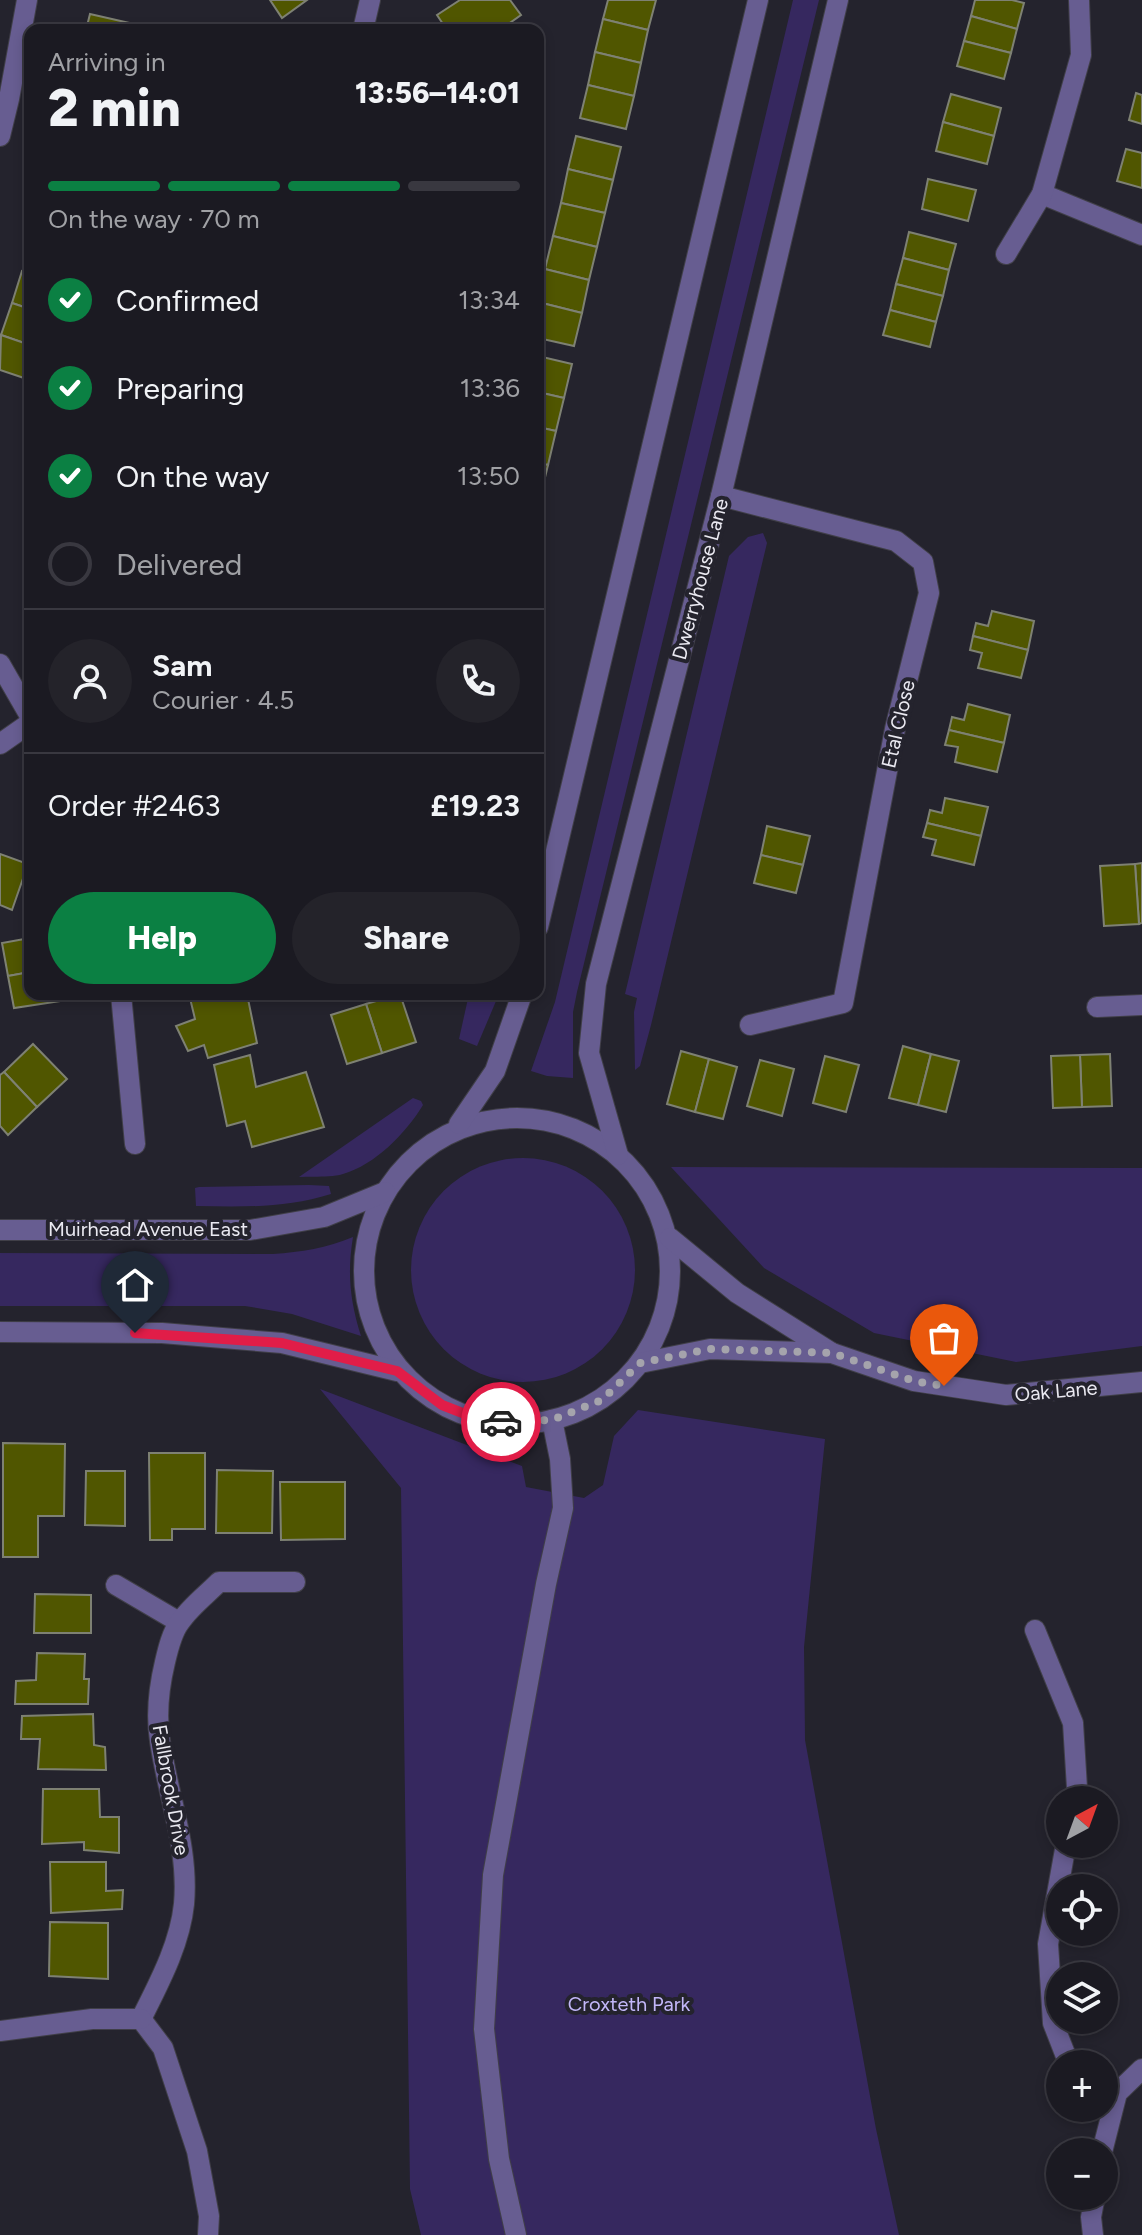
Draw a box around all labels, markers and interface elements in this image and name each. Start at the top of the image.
text: Arriving in [48,46,166,78]
text: 13:56–14:01 [355,74,520,111]
text: 2 min [48,77,181,139]
text: On the way · 70 m [48,203,260,235]
icon: check [48,278,92,322]
text: Confirmed [116,282,259,319]
text: 13:34 [458,284,520,316]
icon: check [48,366,92,410]
text: Preparing [116,370,244,407]
text: 13:36 [460,372,520,404]
icon: check [48,454,92,498]
text: On the way [116,458,269,495]
text: 13:50 [457,460,520,492]
street label: Dwerryhouse Lane [667,496,733,662]
text: Delivered [116,546,242,583]
button: person [48,639,132,723]
button: phone [436,639,520,723]
text: Sam [152,647,212,684]
street label: Etal Close [876,678,920,770]
text: Courier · 4.5 [152,684,294,716]
text: Order #2463 [48,787,221,824]
text: £19.23 [431,787,520,824]
button: Help [48,892,276,984]
button: Share [292,892,520,984]
street label: Muirhead Avenue East [48,1217,248,1241]
pin [101,1251,169,1333]
icon: home [113,1263,157,1307]
pin [910,1304,978,1386]
icon: bag [922,1316,966,1360]
street label: Oak Lane [1014,1375,1098,1407]
courier [461,1382,541,1462]
icon: car [479,1400,523,1444]
street label: Fallbrook Drive [148,1723,194,1857]
north arrow [1046,1786,1118,1858]
map controls [1046,1786,1118,2210]
button: locate [1046,1874,1118,1946]
button: layers [1046,1962,1118,2034]
park label: Croxteth Park [568,1992,690,2016]
button: + [1046,2050,1118,2122]
button: − [1046,2138,1118,2210]

